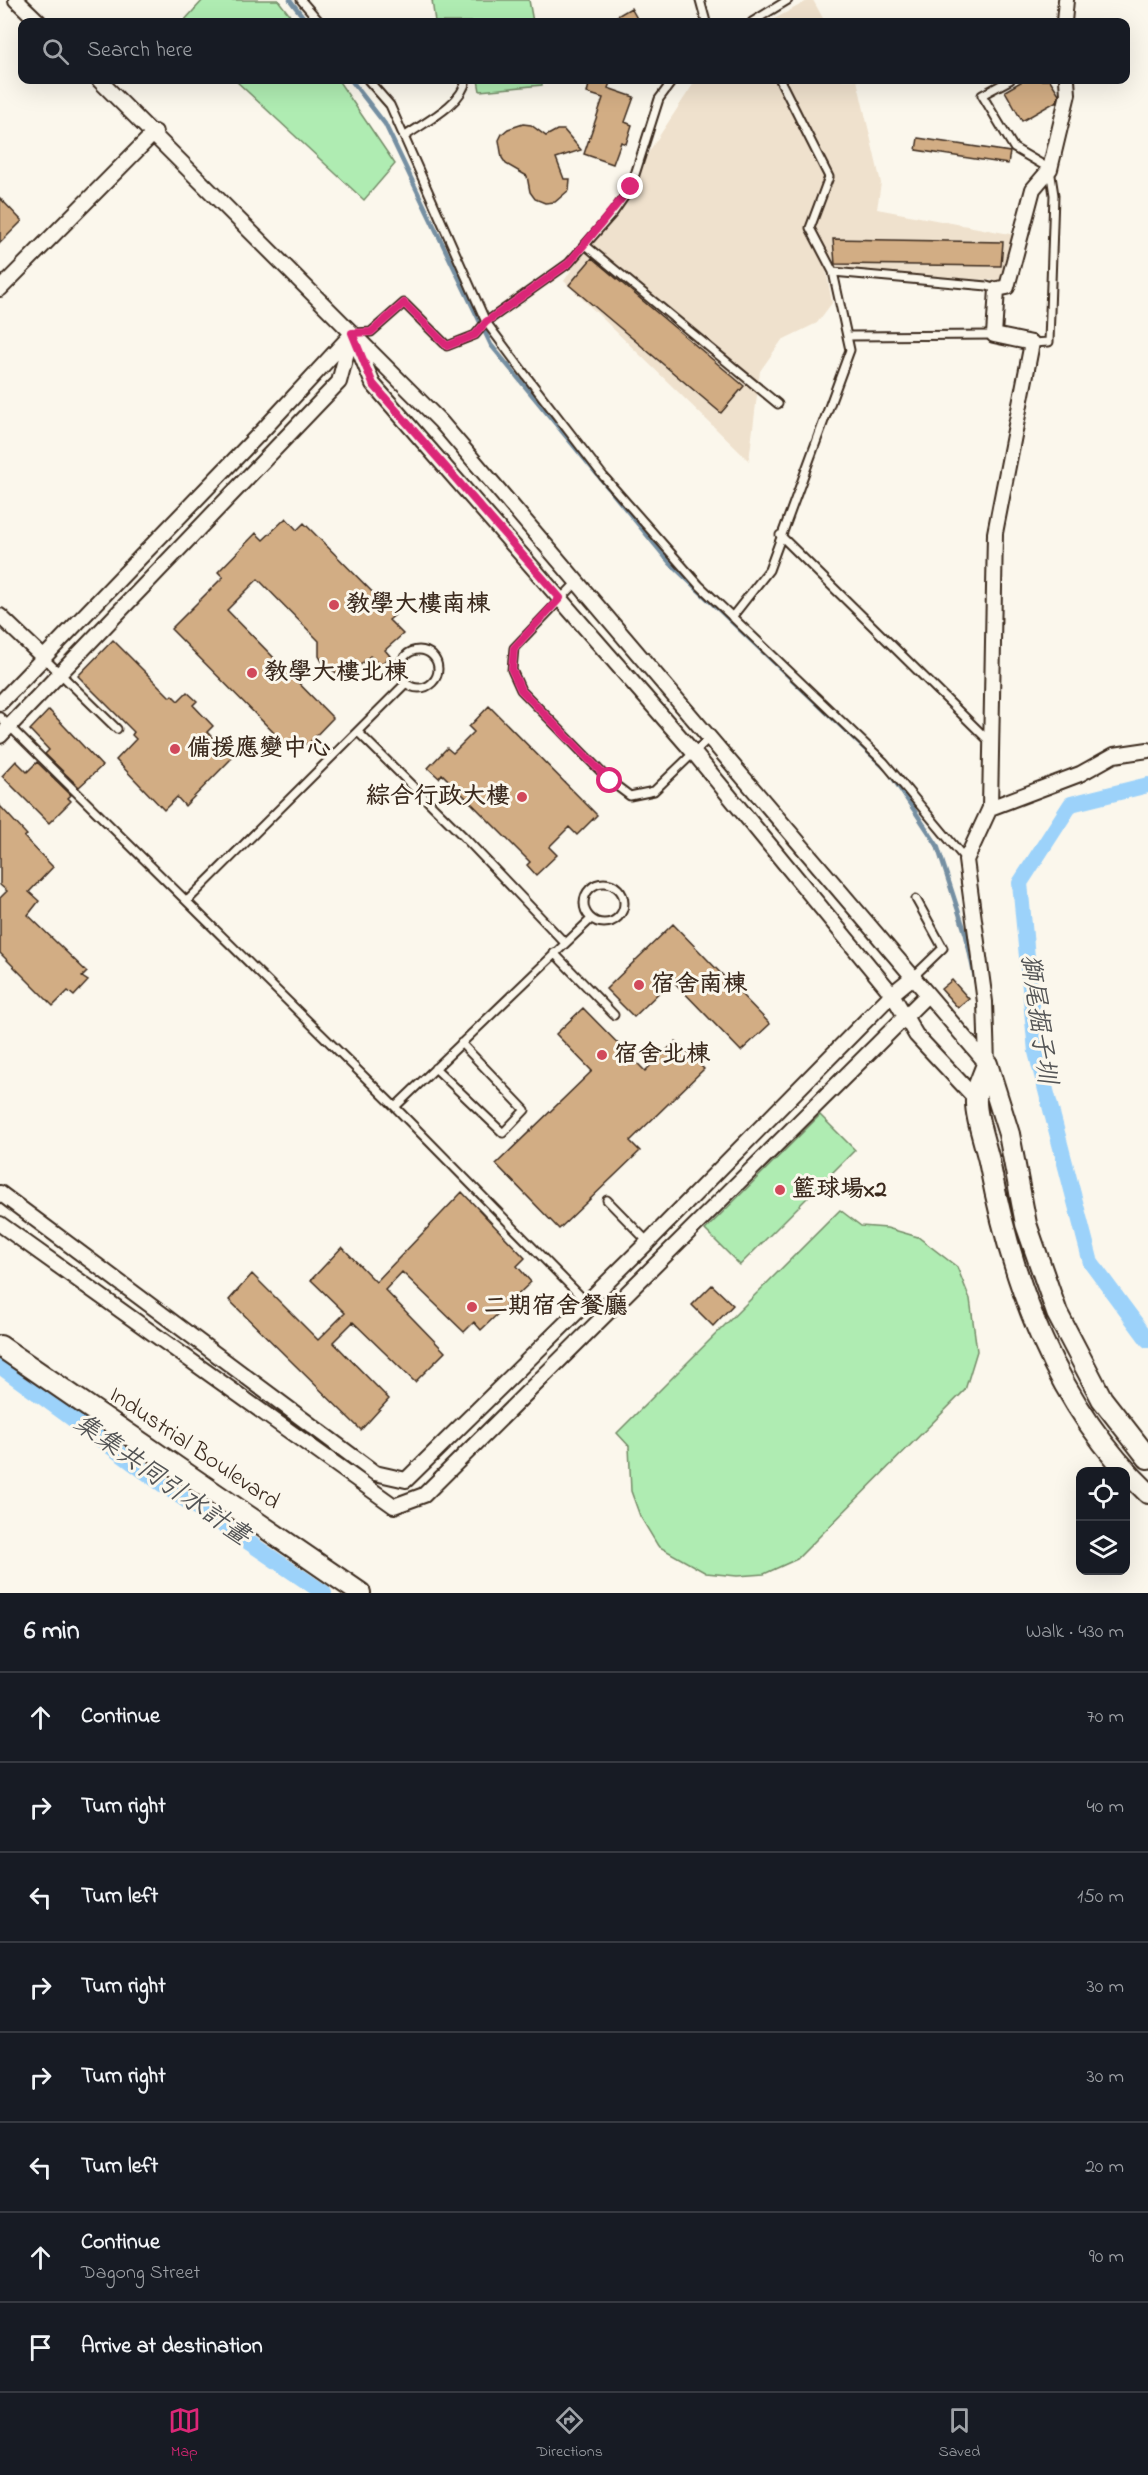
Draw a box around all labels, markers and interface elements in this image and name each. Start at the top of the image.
search box [18,18,1130,84]
icon: search [39,35,72,68]
text: Search here [87,35,192,67]
route end [617,173,643,199]
place label: 教學大樓南棟 [346,588,491,623]
marker: 教學大樓南棟 [327,598,341,612]
place label: 教學大樓北棟 [264,656,409,691]
marker: 教學大樓北棟 [245,666,259,680]
place label: 備援應變中心 [187,732,331,767]
marker: 備援應變中心 [168,742,182,756]
route start [596,767,622,793]
place label: 綜合行政大樓 [366,780,510,815]
marker: 綜合行政大樓 [515,790,529,804]
water label: 獅尾掘子圳 [1009,952,1065,1089]
place label: 宿舍南棟 [651,968,748,1003]
marker: 宿舍南棟 [632,978,646,992]
place label: 宿舍北棟 [614,1038,711,1073]
marker: 宿舍北棟 [595,1048,609,1062]
place label: 籃球場x2 [792,1173,887,1208]
marker: 籃球場x2 [773,1183,787,1197]
place label: 二期宿舍餐廳 [484,1290,628,1325]
marker: 二期宿舍餐廳 [465,1300,479,1314]
street label: Industrial Boulevard [101,1379,287,1520]
water label: 集集共同引水計畫 [65,1406,259,1557]
map controls [1076,1467,1130,1575]
button: locate [1076,1467,1130,1521]
button: layers [1076,1521,1130,1575]
text: 6 min [24,1613,80,1651]
text: Walk · 430 m [1026,1618,1124,1647]
icon: ahead [24,1701,57,1734]
text: Continue [81,1701,160,1733]
text: 70 m [1087,1703,1124,1732]
icon: right [24,1791,57,1824]
text: Turn right [81,1791,166,1823]
text: 40 m [1087,1793,1124,1822]
icon: left [24,1881,57,1914]
text: Turn left [81,1881,158,1913]
text: 150 m [1077,1883,1124,1912]
icon: right [24,1971,57,2004]
text: Turn right [81,1971,166,2003]
text: 30 m [1087,1973,1124,2002]
icon: right [24,2061,57,2094]
text: Turn right [81,2061,166,2093]
text: 30 m [1087,2063,1124,2092]
icon: left [24,2151,57,2184]
text: Turn left [81,2151,158,2183]
text: 20 m [1085,2153,1124,2182]
text: Continue [81,2227,160,2259]
icon: ahead [24,2241,57,2274]
text: 90 m [1089,2243,1124,2272]
text: Dagong Street [81,2259,200,2288]
icon: arrive [24,2331,57,2364]
text: Arrive at destination [81,2331,263,2363]
tab: Map [168,2404,201,2464]
tab: Directions [536,2404,603,2464]
tab: Saved [938,2404,980,2464]

